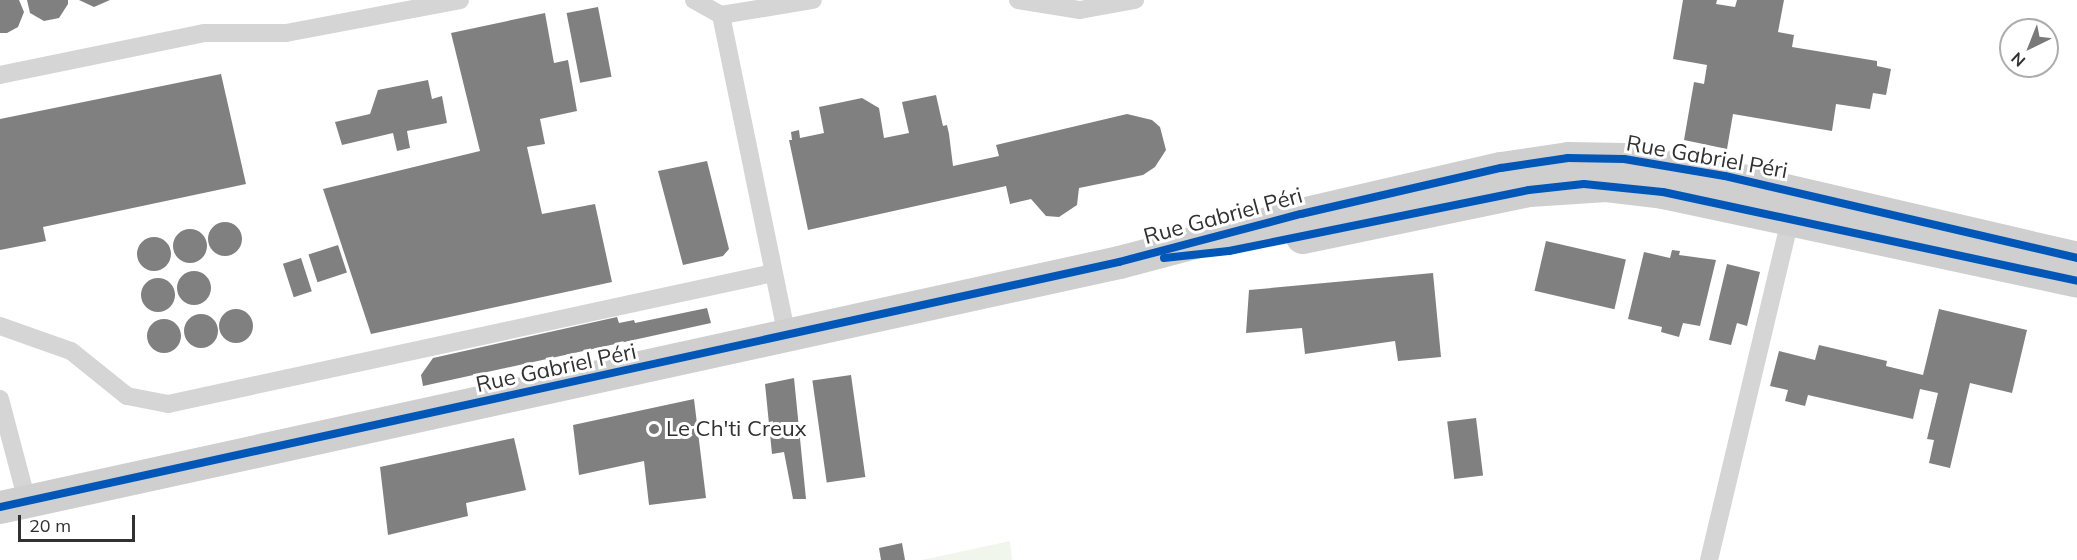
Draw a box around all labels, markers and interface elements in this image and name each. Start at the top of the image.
north arrow [1999,18,2059,78]
text: N [2007,48,2029,71]
street label: Rue Gabriel Péri [1624,130,1790,184]
street label: Rue Gabriel Péri [1141,182,1305,250]
street label: Rue Gabriel Péri [473,338,639,398]
place label: Le Ch'ti Creux [666,416,806,442]
marker: Le Ch'ti Creux [647,422,661,436]
scale bar [21,503,138,541]
text: 20 m [29,514,71,537]

